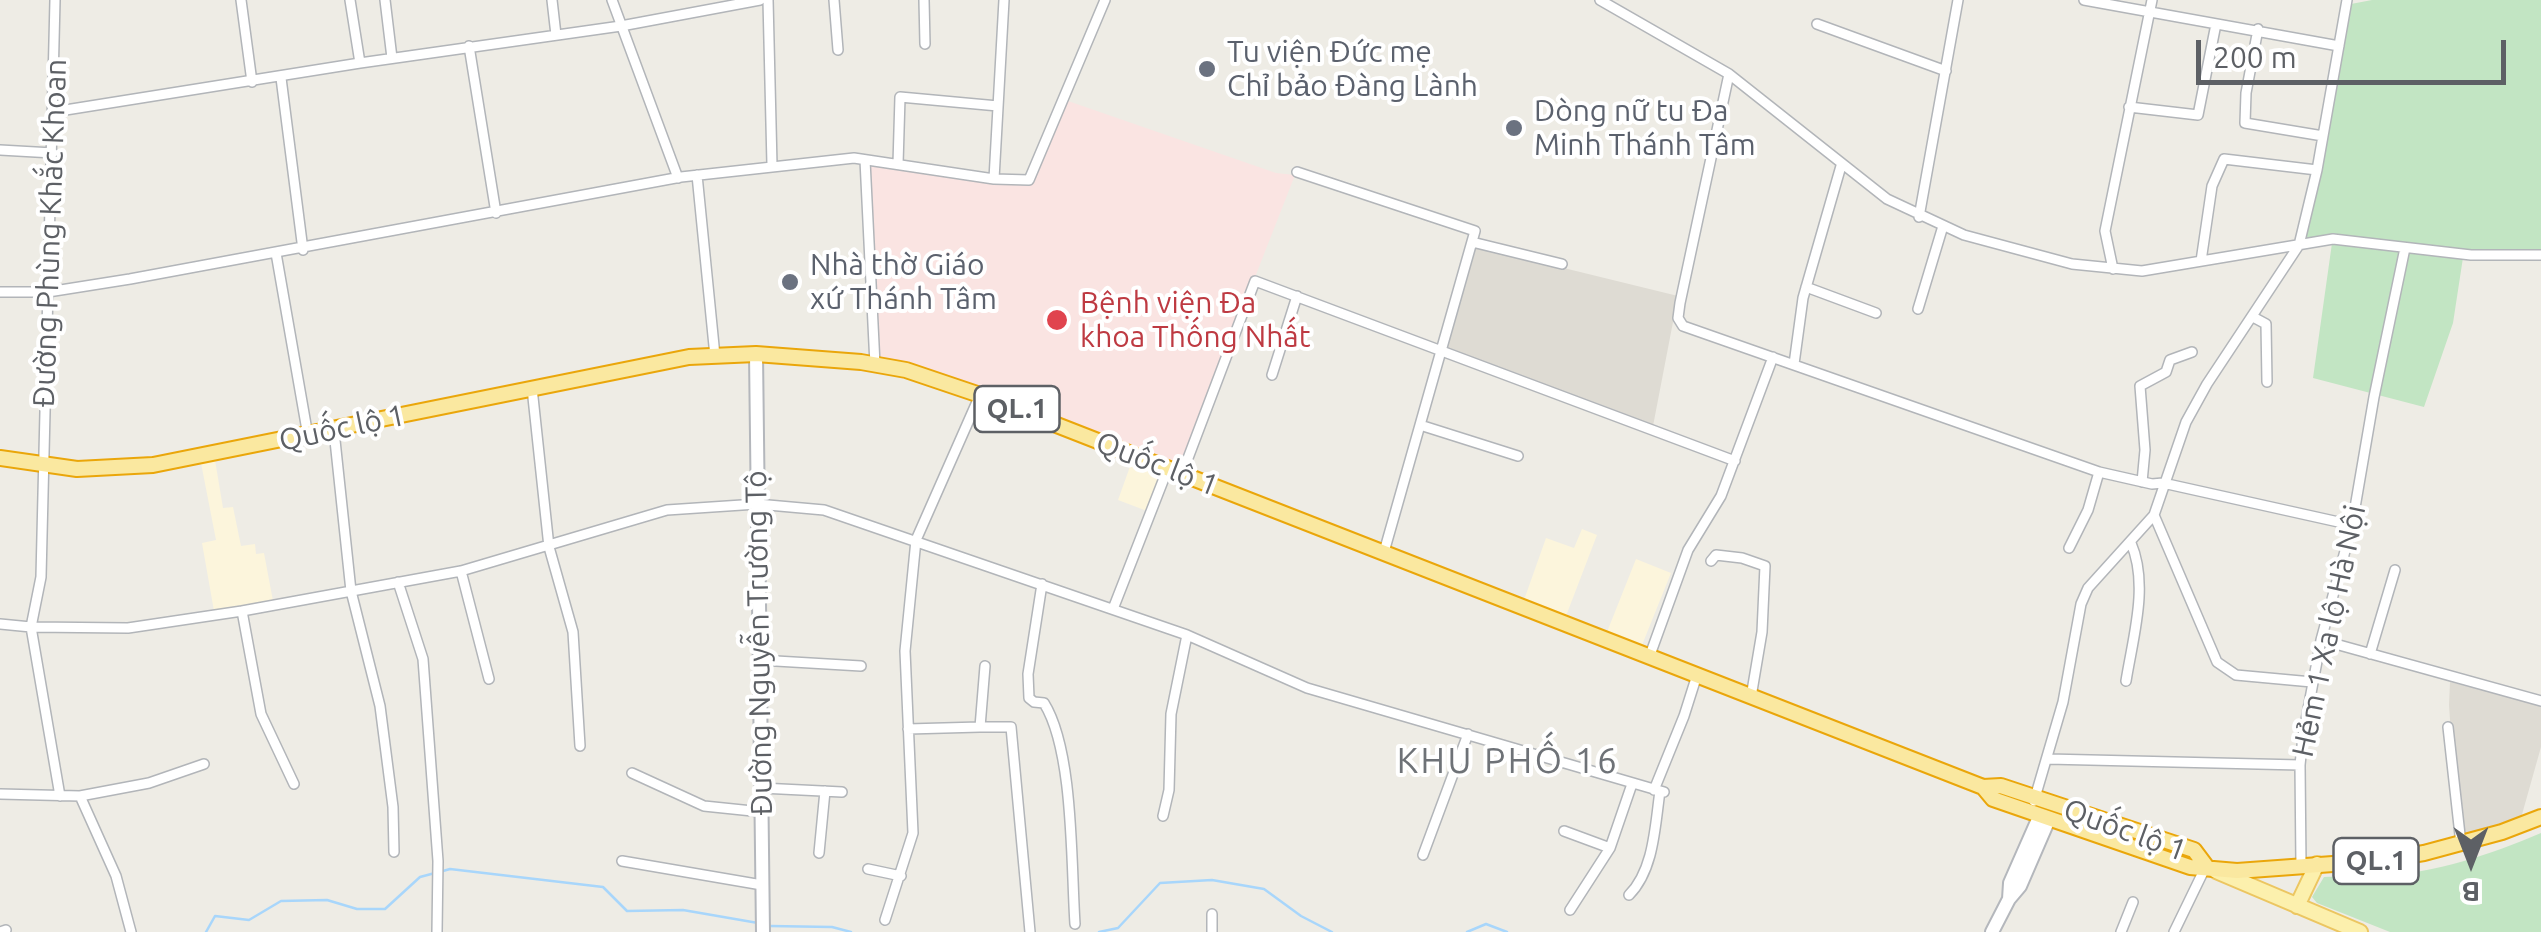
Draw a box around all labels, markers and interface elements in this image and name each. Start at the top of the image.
scale bar [2201,20,2511,82]
place label: Tu viện Đức mẹ Chỉ bảo Đàng Lành [1227,34,1478,104]
text: 200 m [2213,40,2297,74]
street label: Đường Phùng Khắc Khoan [26,58,74,408]
marker: Tu viện Đức mẹ Chỉ bảo Đàng Lành [1196,58,1218,80]
place label: Dòng nữ tu Đa Minh Thánh Tâm [1534,93,1756,164]
marker: Dòng nữ tu Đa Minh Thánh Tâm [1503,117,1525,139]
place label: Nhà thờ Giáo xứ Thánh Tâm [810,247,997,318]
marker: Nhà thờ Giáo xứ Thánh Tâm [779,271,801,293]
place label: Bệnh viện Đa khoa Thống Nhất [1080,285,1310,356]
marker: Bệnh viện Đa khoa Thống Nhất [1044,307,1070,333]
road number: QL.1 [974,386,1060,432]
street label: Quốc lộ 1 [276,397,408,459]
street label: Quốc lộ 1 [1091,424,1223,504]
street label: Đường Nguyễn Trường Tộ [738,470,780,816]
street label: Hẻm 1 Xa lộ Hà Nội [2285,502,2373,760]
district label: KHU PHỐ 16 [1397,740,1619,782]
street label: Quốc lộ 1 [2059,791,2191,869]
north arrow [2421,812,2521,912]
road number: QL.1 [2334,838,2418,884]
text: B [2462,877,2480,908]

